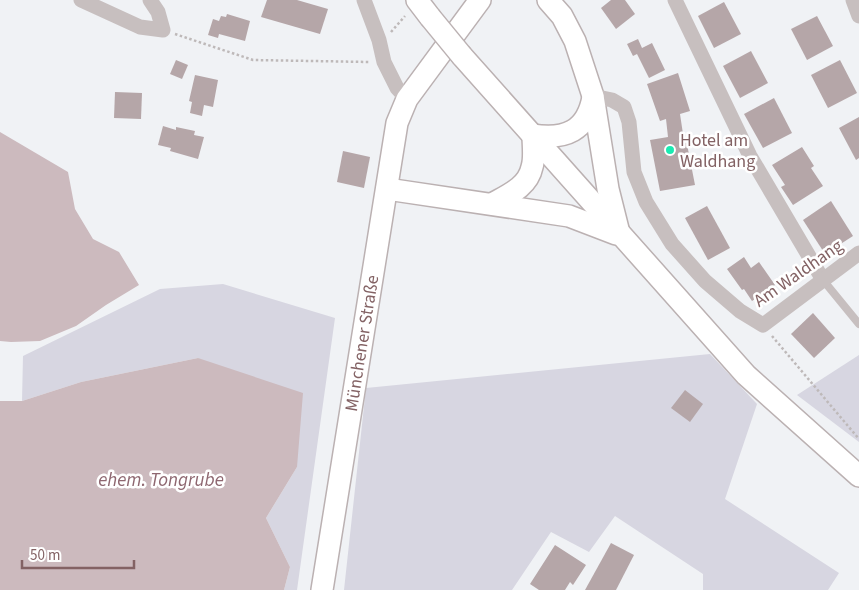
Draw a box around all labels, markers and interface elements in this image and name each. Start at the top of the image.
place label: Hotel am Waldhang [680,128,755,174]
marker: Hotel am Waldhang [664,144,676,156]
street label: Am Waldhang [749,233,848,313]
street label: Münchener Straße [339,273,385,413]
water label: ehem. Tongrube [98,467,224,494]
scale bar [22,538,135,570]
text: 50 m [30,545,60,566]

